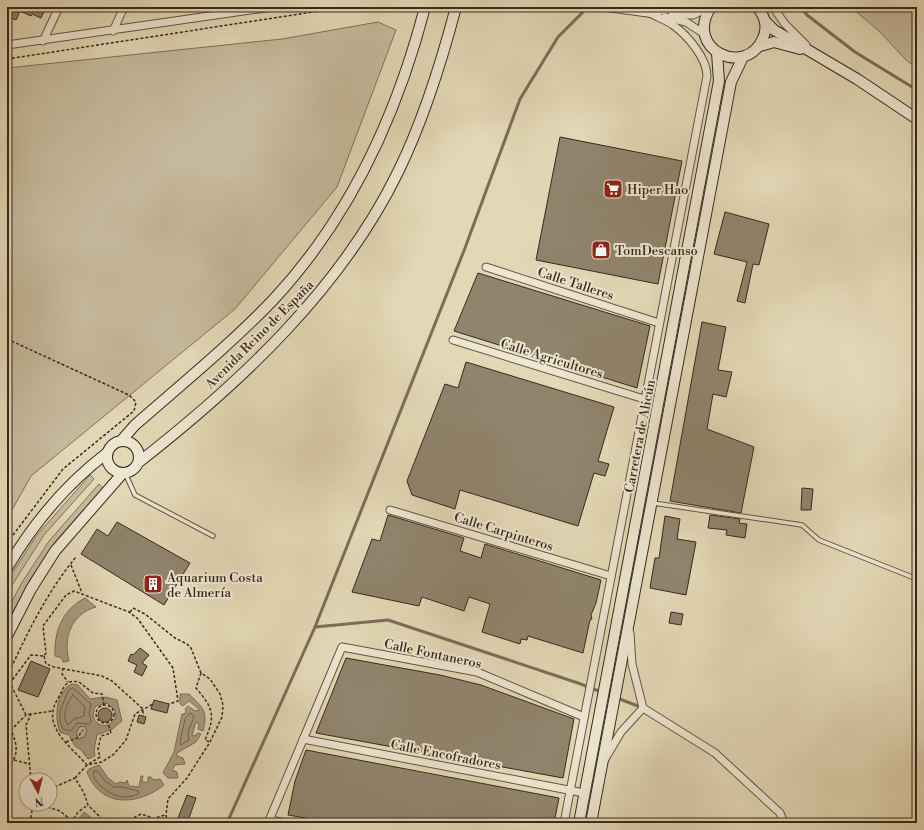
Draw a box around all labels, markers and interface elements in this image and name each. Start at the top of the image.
supermarket icon: Hiper Hao [602,178,624,200]
place label: Hiper Hao [627,182,688,198]
shop icon: TomDescanso [590,239,612,261]
place label: TomDescanso [615,243,698,259]
street label: Calle Talleres [535,264,616,304]
street label: Avenida Reino de España [201,277,318,393]
street label: Calle Agricultores [499,336,605,382]
street label: Carretera de Alicún [621,378,659,494]
street label: Calle Carpinteros [452,509,556,555]
place label: Aquarium Costa de Almería [166,570,263,601]
building icon: Aquarium Costa de Almería [142,573,164,595]
street label: Calle Fontaneros [383,636,483,672]
street label: Calle Encofradores [389,736,503,774]
north arrow [18,772,58,812]
text: N [34,793,44,808]

